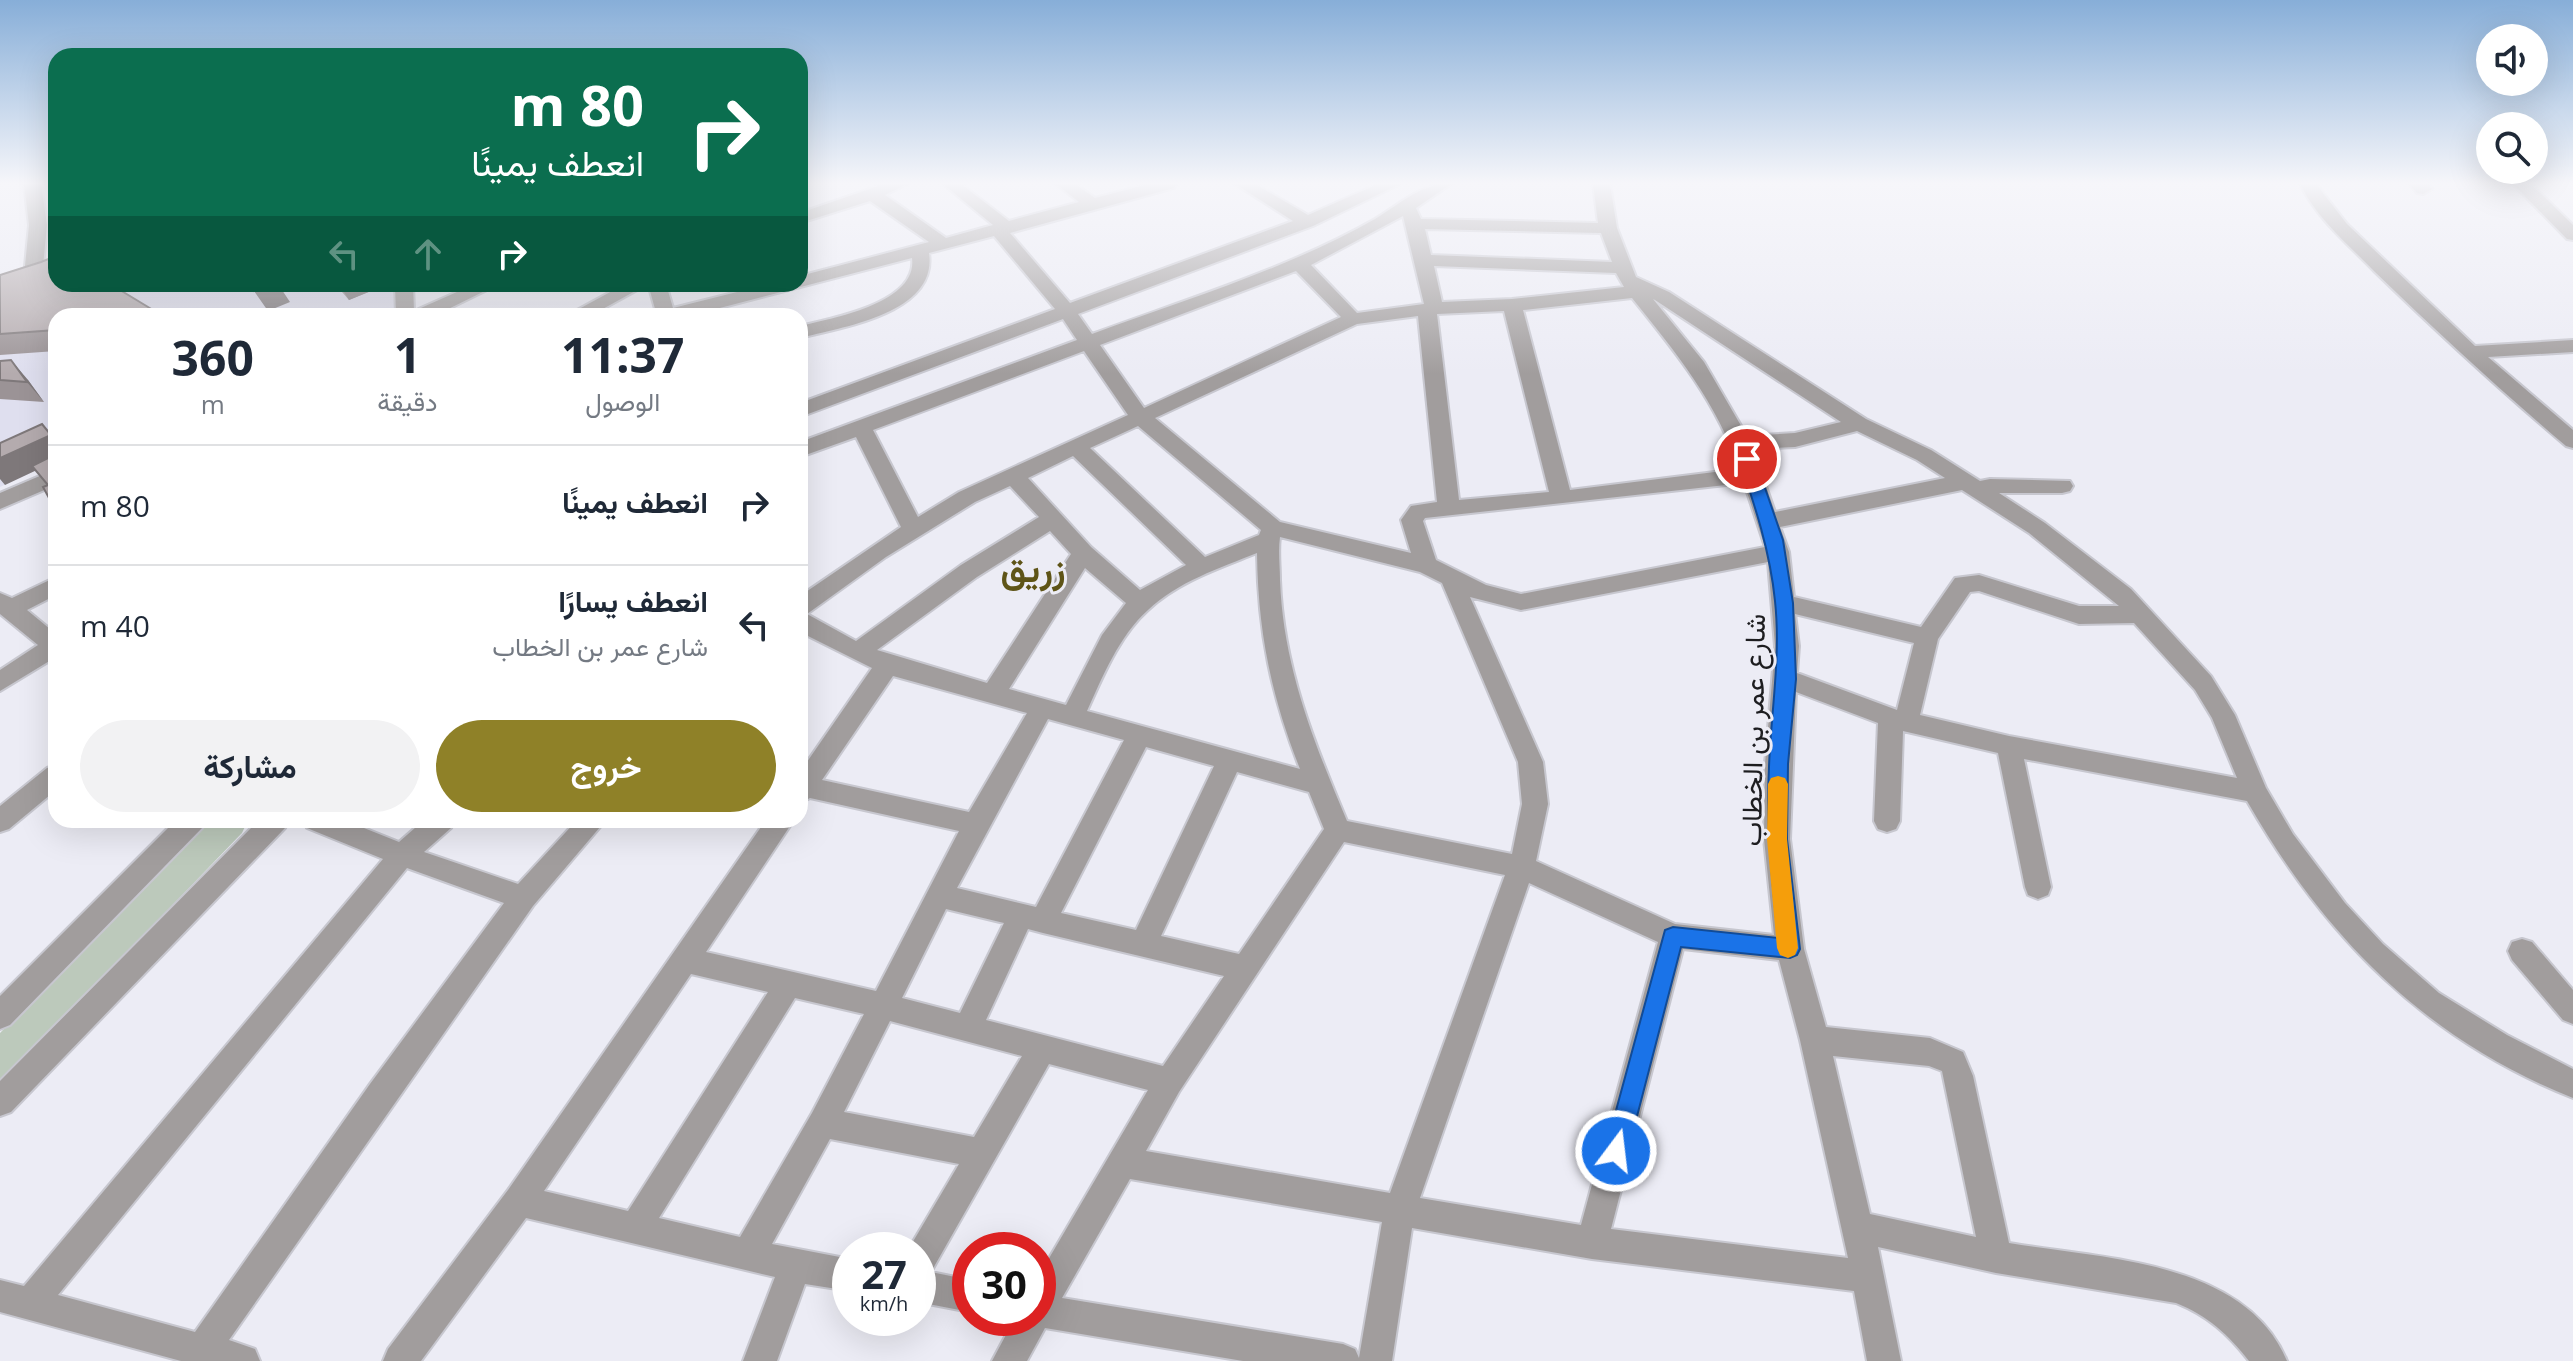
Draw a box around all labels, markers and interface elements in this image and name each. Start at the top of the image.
map controls [2476,24,2548,184]
button: sound [2476,24,2548,96]
text: 80 m [510,66,644,142]
icon: right [672,80,776,184]
button: search [2476,112,2548,184]
text: انعطف يمينًا [471,138,644,187]
icon: left [322,232,366,276]
icon: ahead [406,232,450,276]
icon: right [490,232,534,276]
text: 1 [394,322,421,387]
text: 11:37 [561,322,685,387]
text: 360 [172,325,254,390]
text: دقيقة [377,383,438,419]
text: الوصول [585,383,660,419]
text: m [201,386,225,422]
pin [1713,425,1781,493]
icon: arrive [1725,437,1769,481]
text: انعطف يمينًا [562,481,708,522]
icon: right [732,483,776,527]
text: 80 m [80,485,150,526]
district label: زريق [1000,544,1066,593]
text: انعطف يسارًا [558,580,708,621]
icon: left [732,603,776,647]
text: 40 m [80,605,150,646]
street label: شارع عمر بن الخطاب [1731,613,1774,847]
text: شارع عمر بن الخطاب [492,628,708,664]
button: مشاركة [80,720,420,812]
button: خروج [436,720,776,812]
position arrow [1574,1109,1658,1193]
speed limit sign: 30 [952,1232,1056,1336]
text: 27 [861,1246,907,1301]
text: km/h [860,1290,908,1317]

